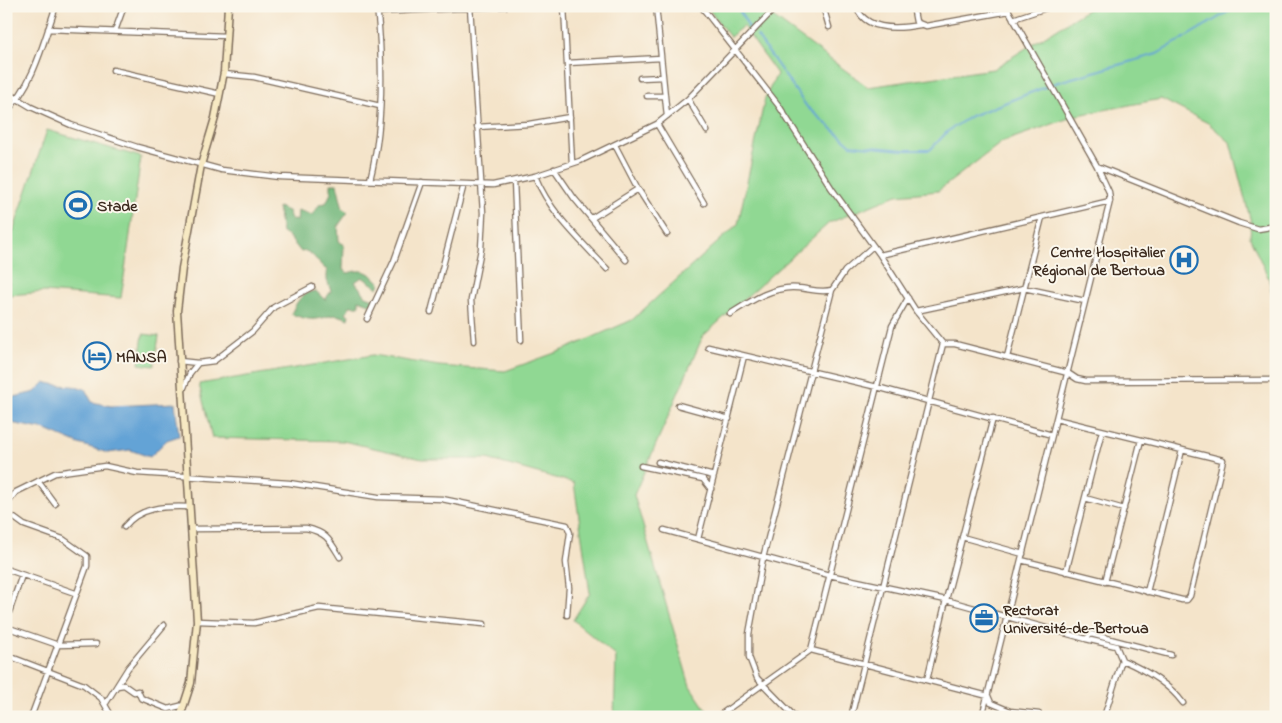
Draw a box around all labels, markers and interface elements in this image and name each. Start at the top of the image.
sports icon: Stade [63,190,93,220]
place label: Stade [97,195,138,219]
place label: Centre Hospitalier Régional de Bertoua [1032,241,1166,284]
hospital icon: Centre Hospitalier Régional de Bertoua [1169,245,1199,275]
hotel icon: MANSA [82,341,112,371]
place label: MANSA [116,346,167,370]
place label: Rectorat Université-de-Bertoua [1002,599,1149,641]
office icon: Rectorat Université-de-Bertoua [969,603,999,633]

